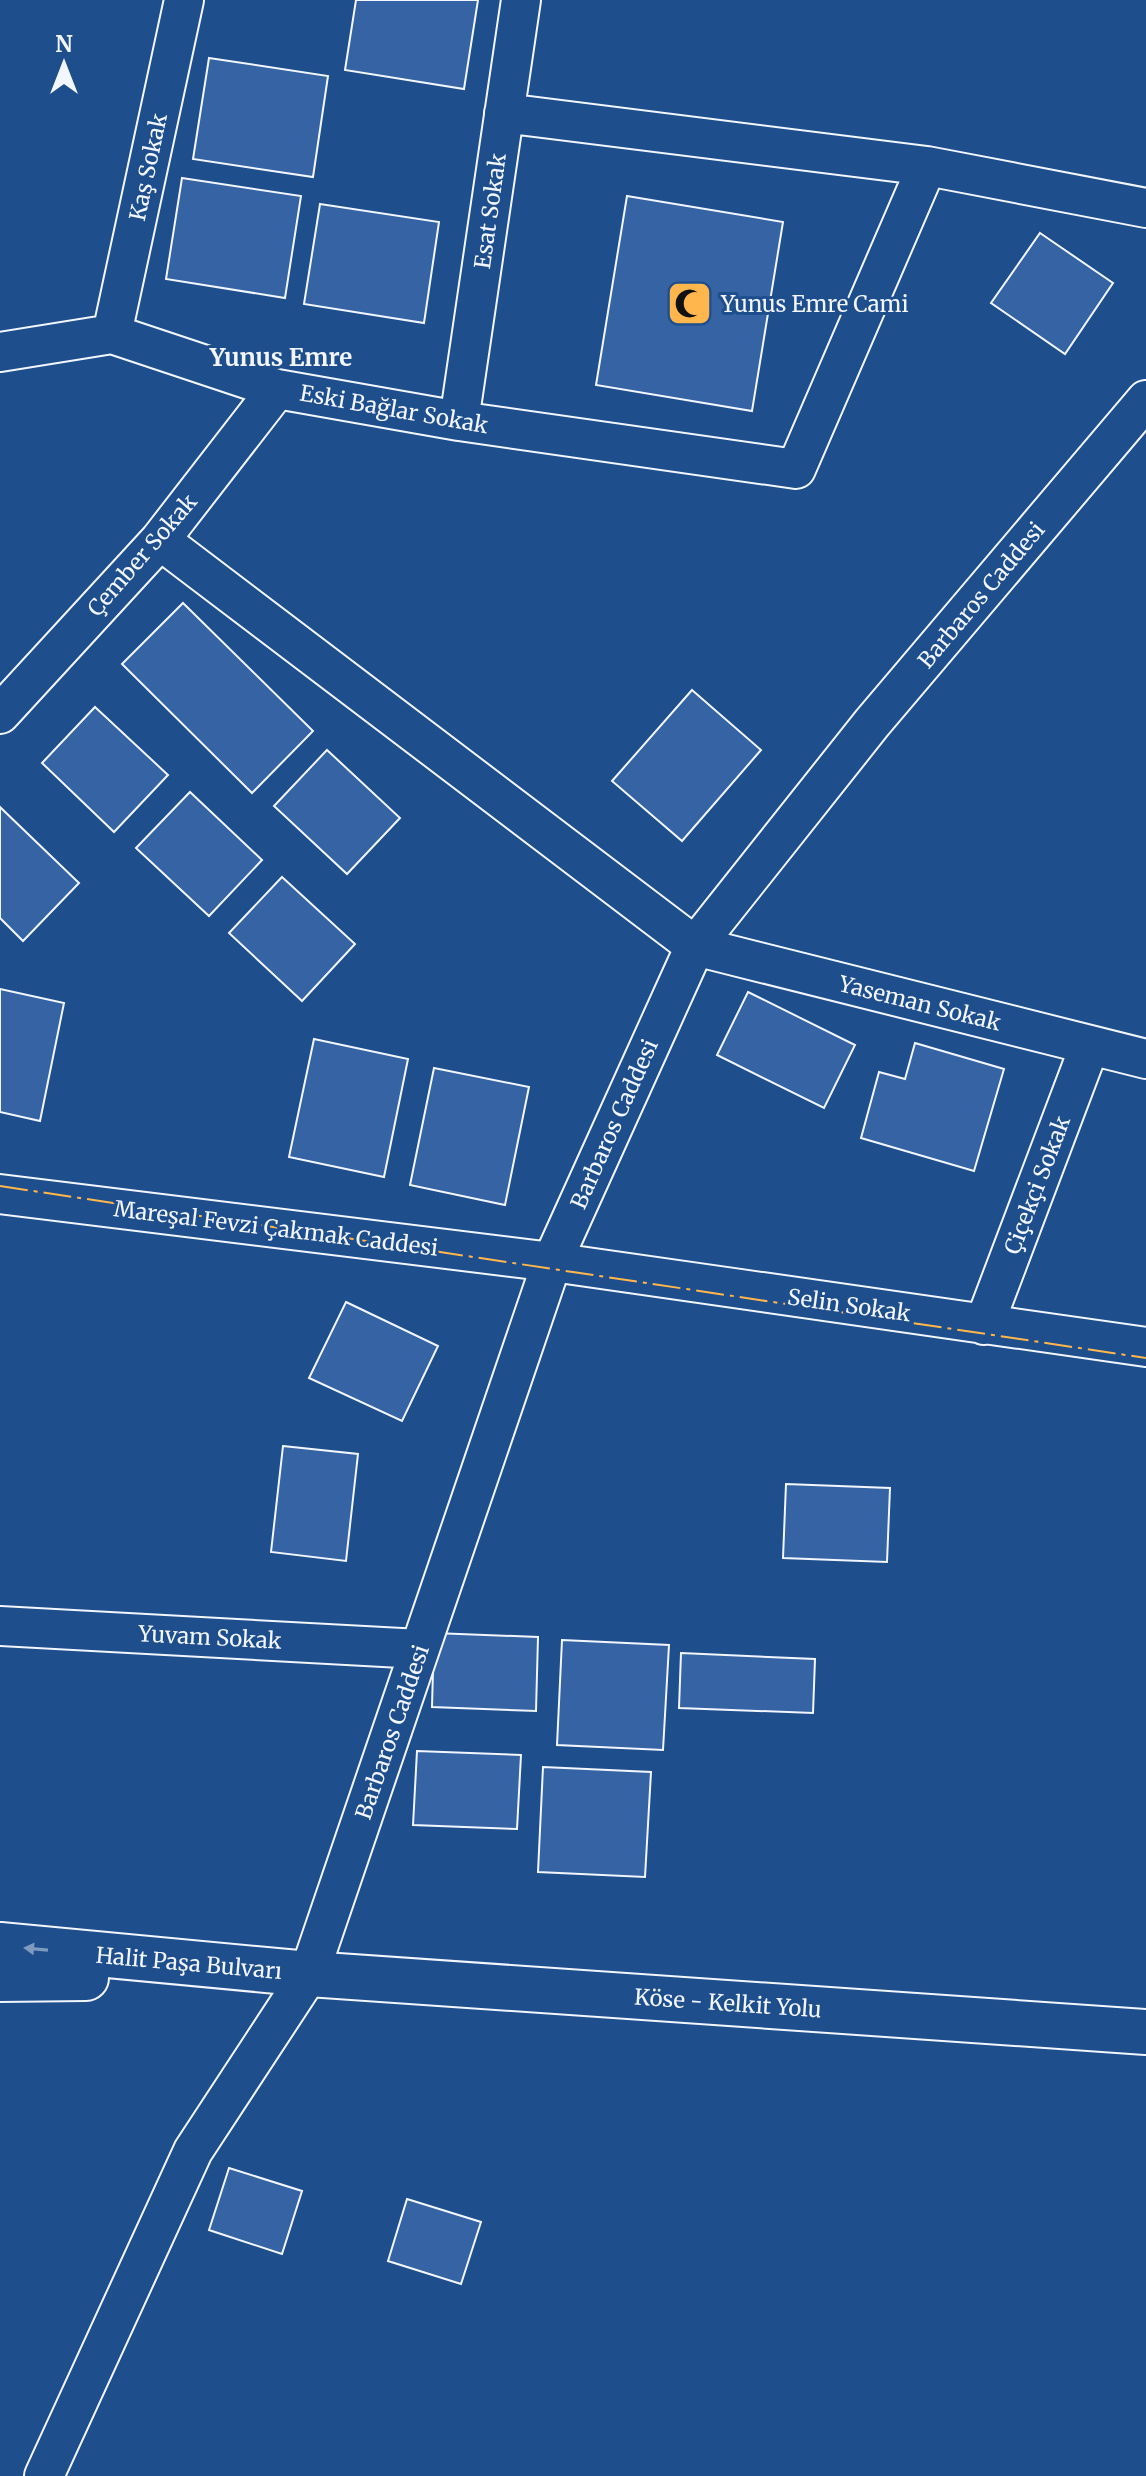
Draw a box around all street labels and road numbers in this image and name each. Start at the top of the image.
street label: Kaş Sokak [123,111,173,223]
street label: Esat Sokak [468,151,512,271]
street label: Eski Bağlar Sokak [298,379,490,439]
street label: Çember Sokak [81,488,203,622]
street label: Barbaros Caddesi [912,516,1050,674]
street label: Yaseman Sokak [835,969,1004,1037]
street label: Barbaros Caddesi [564,1035,664,1213]
street label: Çiçekçi Sokak [998,1112,1076,1258]
street label: Mareşal Fevzi Çakmak Caddesi [112,1194,440,1262]
street label: Selin Sokak [786,1283,912,1328]
street label: Yuvam Sokak [137,1619,282,1655]
street label: Barbaros Caddesi [349,1641,435,1823]
street label: Halit Paşa Bulvarı [95,1941,283,1985]
street label: Köse - Kelkit Yolu [633,1982,823,2024]

